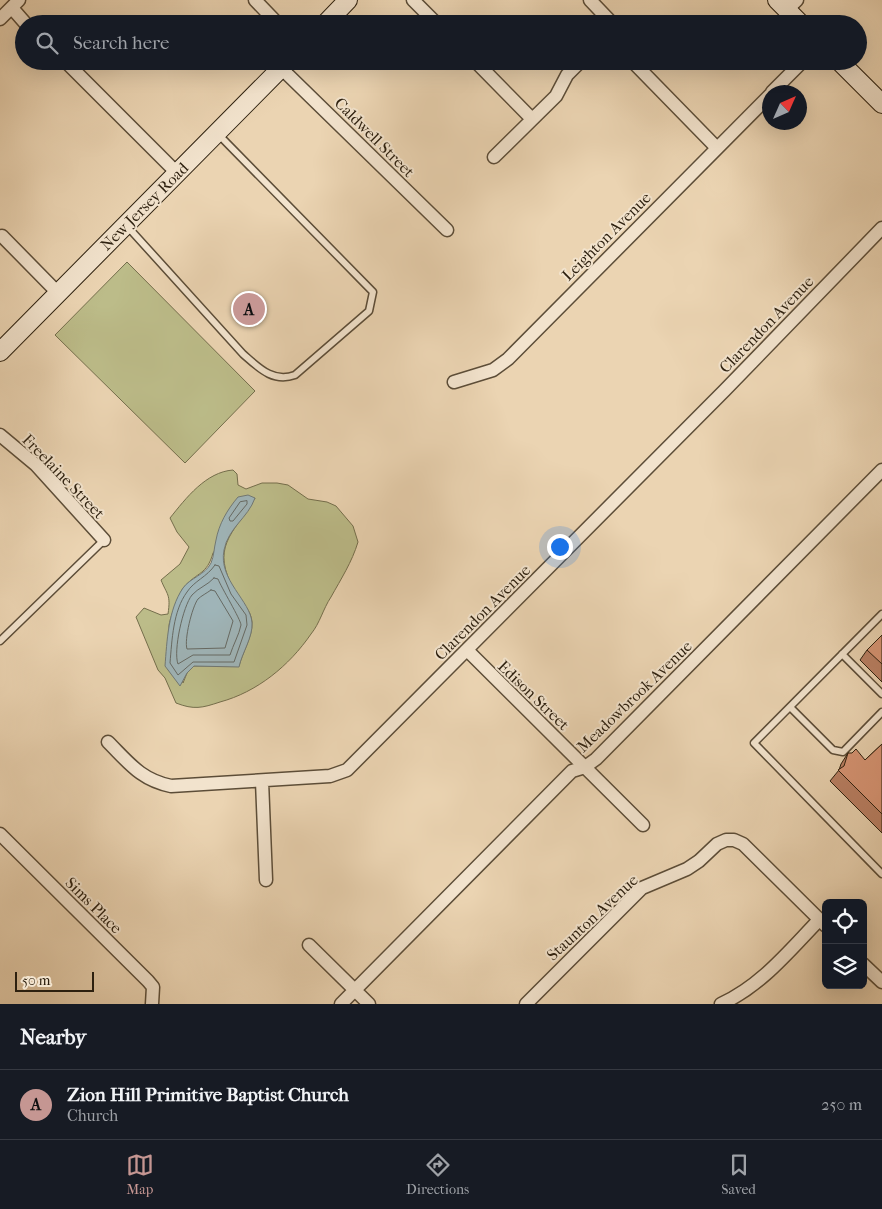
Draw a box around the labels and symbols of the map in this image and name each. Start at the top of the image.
north arrow [762,85,807,130]
street label: Caldwell Street [331,93,419,181]
street label: New Jersey Road [96,158,192,254]
street label: Leighton Avenue [558,188,655,285]
street label: Clarendon Avenue [715,272,818,377]
pin: A [233,290,265,328]
street label: Freelaine Street [18,430,109,523]
your location [547,534,573,560]
street label: Clarendon Avenue [431,560,534,664]
street label: Meadowbrook Avenue [573,636,696,756]
street label: Edison Street [494,657,574,734]
street label: Staunton Avenue [543,870,642,964]
street label: Sims Place [61,873,126,938]
scale bar [15,969,94,992]

